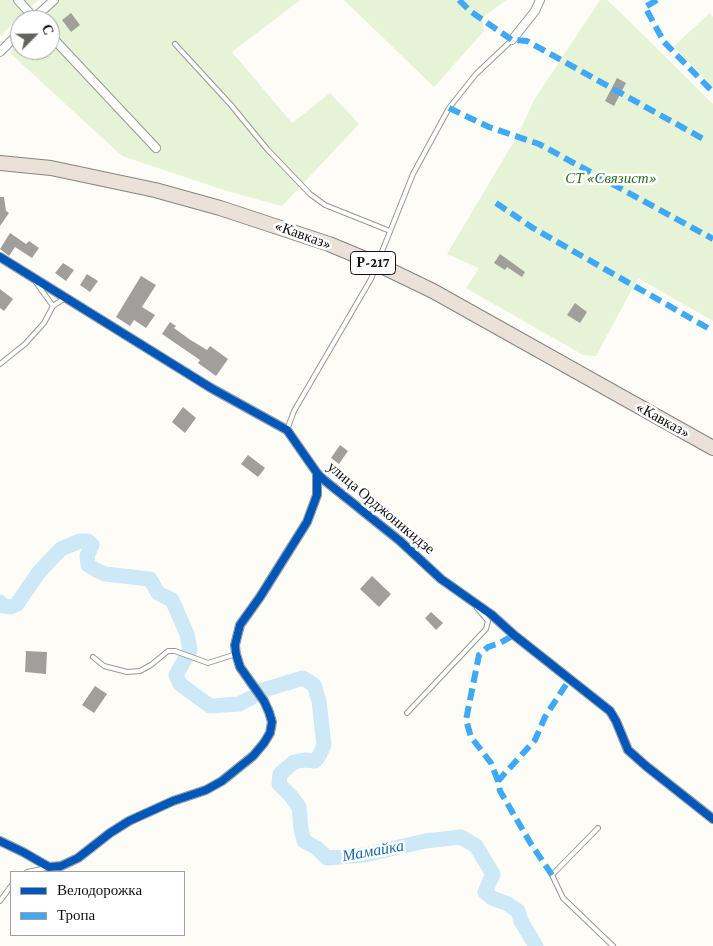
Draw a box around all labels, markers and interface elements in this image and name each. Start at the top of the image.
north arrow [10,10,60,60]
text: С [39,22,57,37]
park label: СТ «Связист» [565,169,657,187]
street label: «Кавказ» [272,216,334,254]
road number: Р-217 [350,252,396,274]
street label: «Кавказ» [633,398,693,442]
street label: улица Орджоникидзе [324,458,438,558]
water label: Мамайка [341,836,405,866]
legend [10,871,185,936]
text: Велодорожка [57,882,142,898]
text: Тропа [57,907,95,923]

